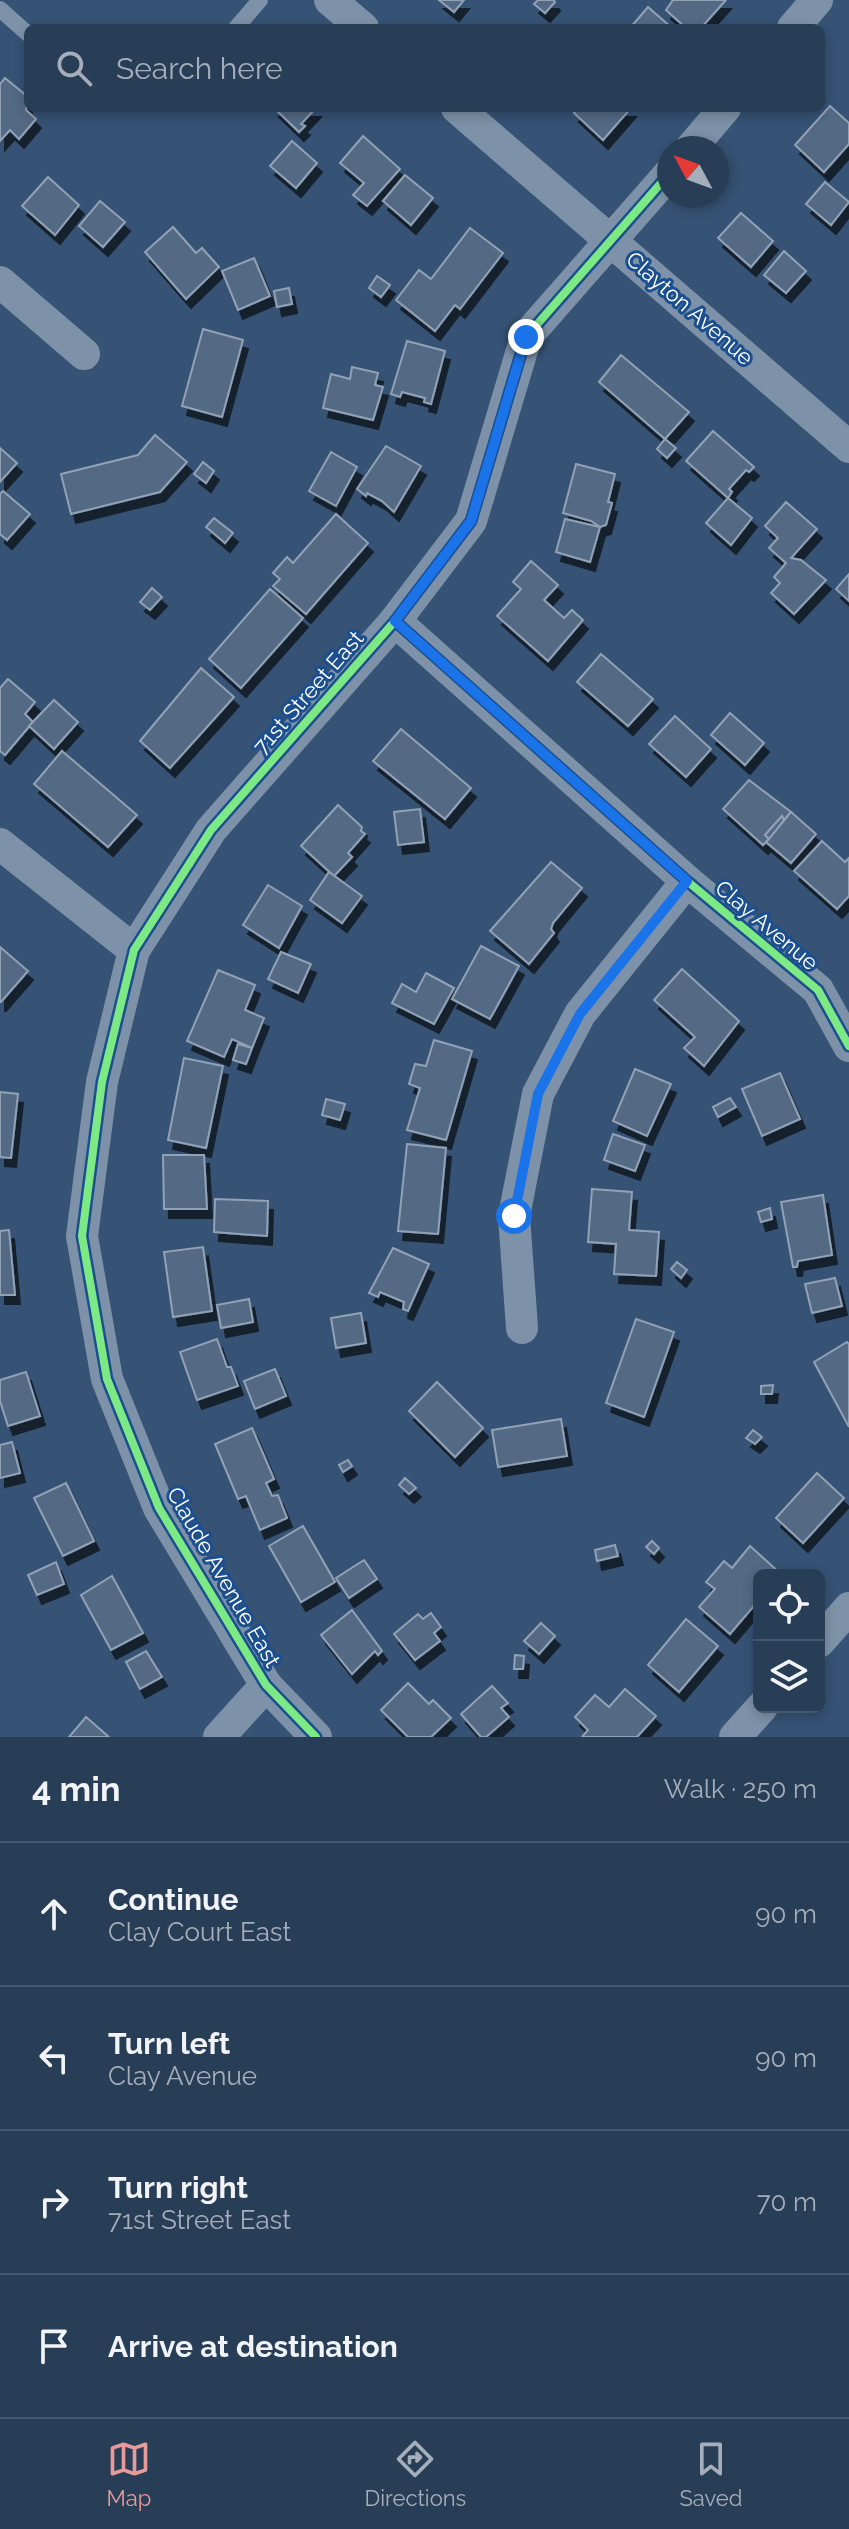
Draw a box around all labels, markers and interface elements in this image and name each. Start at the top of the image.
search box [24,24,825,112]
icon: search [52,46,96,90]
text: Search here [116,51,283,86]
north arrow [657,136,729,208]
street label: Clayton Avenue [621,246,759,370]
route end [508,319,544,355]
street label: 71st Street East [247,625,369,759]
street label: Clay Avenue [710,874,824,976]
route start [496,1198,532,1234]
street label: Claude Avenue East [162,1482,287,1672]
map controls [753,1569,825,1713]
button: locate [753,1569,825,1641]
button: layers [753,1641,825,1713]
text: 4 min [32,1769,120,1809]
text: Walk · 250 m [664,1774,817,1804]
text: Continue [108,1882,239,1917]
icon: ahead [32,1892,76,1936]
text: 90 m [755,1899,817,1929]
text: Clay Court East [108,1917,291,1947]
text: Turn left [108,2026,230,2061]
icon: left [32,2036,76,2080]
text: 90 m [755,2043,817,2073]
text: Clay Avenue [108,2061,257,2091]
text: Turn right [108,2170,248,2205]
icon: right [32,2180,76,2224]
text: 70 m [757,2187,817,2217]
text: 71st Street East [108,2205,291,2235]
icon: arrive [32,2324,76,2368]
text: Arrive at destination [108,2329,398,2364]
tab: Map [107,2437,151,2511]
tab: Directions [365,2437,466,2511]
tab: Saved [679,2437,742,2511]

